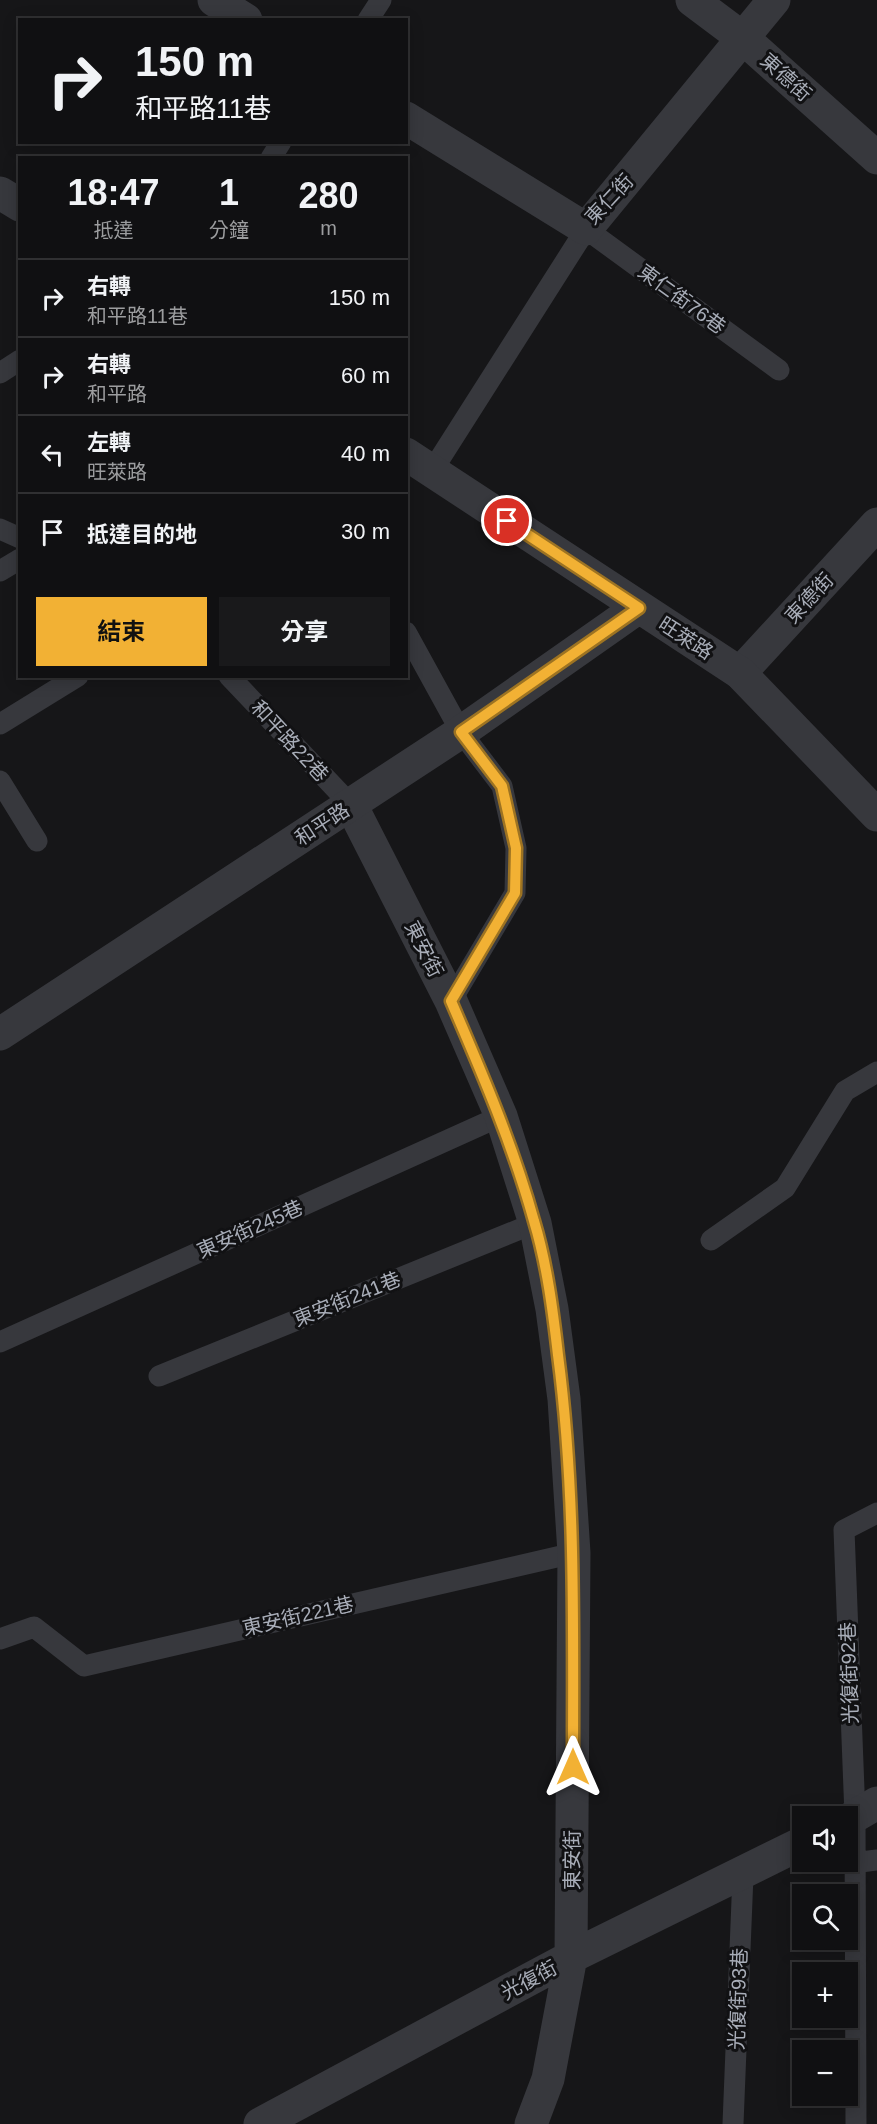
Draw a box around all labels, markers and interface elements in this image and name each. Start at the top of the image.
text: 150 m [135,38,254,85]
icon: right [36,42,114,120]
street label: 東德街 [756,49,816,105]
text: 和平路11巷 [135,94,271,124]
street label: 東仁街 [580,170,638,228]
text: 18:47 [67,172,160,213]
text: 1 [219,172,239,213]
text: 280 [298,175,359,216]
text: m [320,217,337,239]
text: 抵達 [93,219,133,241]
text: 分鐘 [209,219,249,241]
street label: 東仁街76巷 [634,260,730,338]
text: 右轉 [87,274,131,299]
icon: right [36,282,69,315]
text: 150 m [329,285,390,310]
text: 和平路11巷 [87,305,188,327]
text: 右轉 [87,352,131,377]
icon: right [36,360,69,393]
text: 60 m [341,363,390,388]
text: 和平路 [87,383,147,405]
text: 左轉 [87,430,131,455]
icon: left [36,438,69,471]
text: 40 m [341,441,390,466]
text: 旺萊路 [87,461,147,483]
pin [481,495,532,546]
icon: arrive [490,504,523,537]
icon: arrive [36,516,69,549]
text: 30 m [341,519,390,544]
text: 抵達目的地 [87,522,197,547]
street label: 東德街 [780,569,838,627]
button: 結束 [36,597,207,666]
button: 分享 [219,597,390,666]
street label: 旺萊路 [655,612,717,664]
street label: 和平路22巷 [247,696,333,786]
street label: 和平路 [291,798,353,850]
street label: 東安街 [401,917,447,981]
street label: 東安街245巷 [194,1196,306,1262]
street label: 東安街241巷 [290,1268,404,1330]
street label: 東安街221巷 [240,1593,356,1639]
street label: 光復街92巷 [836,1622,862,1724]
position arrow [541,1735,605,1799]
map controls [792,1806,858,2106]
button: sound [792,1806,858,1872]
street label: 東安街 [561,1830,583,1890]
button: search [792,1884,858,1950]
street label: 光復街93巷 [725,1948,751,2050]
street label: 光復街 [497,1956,561,2004]
button: + [792,1962,858,2028]
button: − [792,2040,858,2106]

